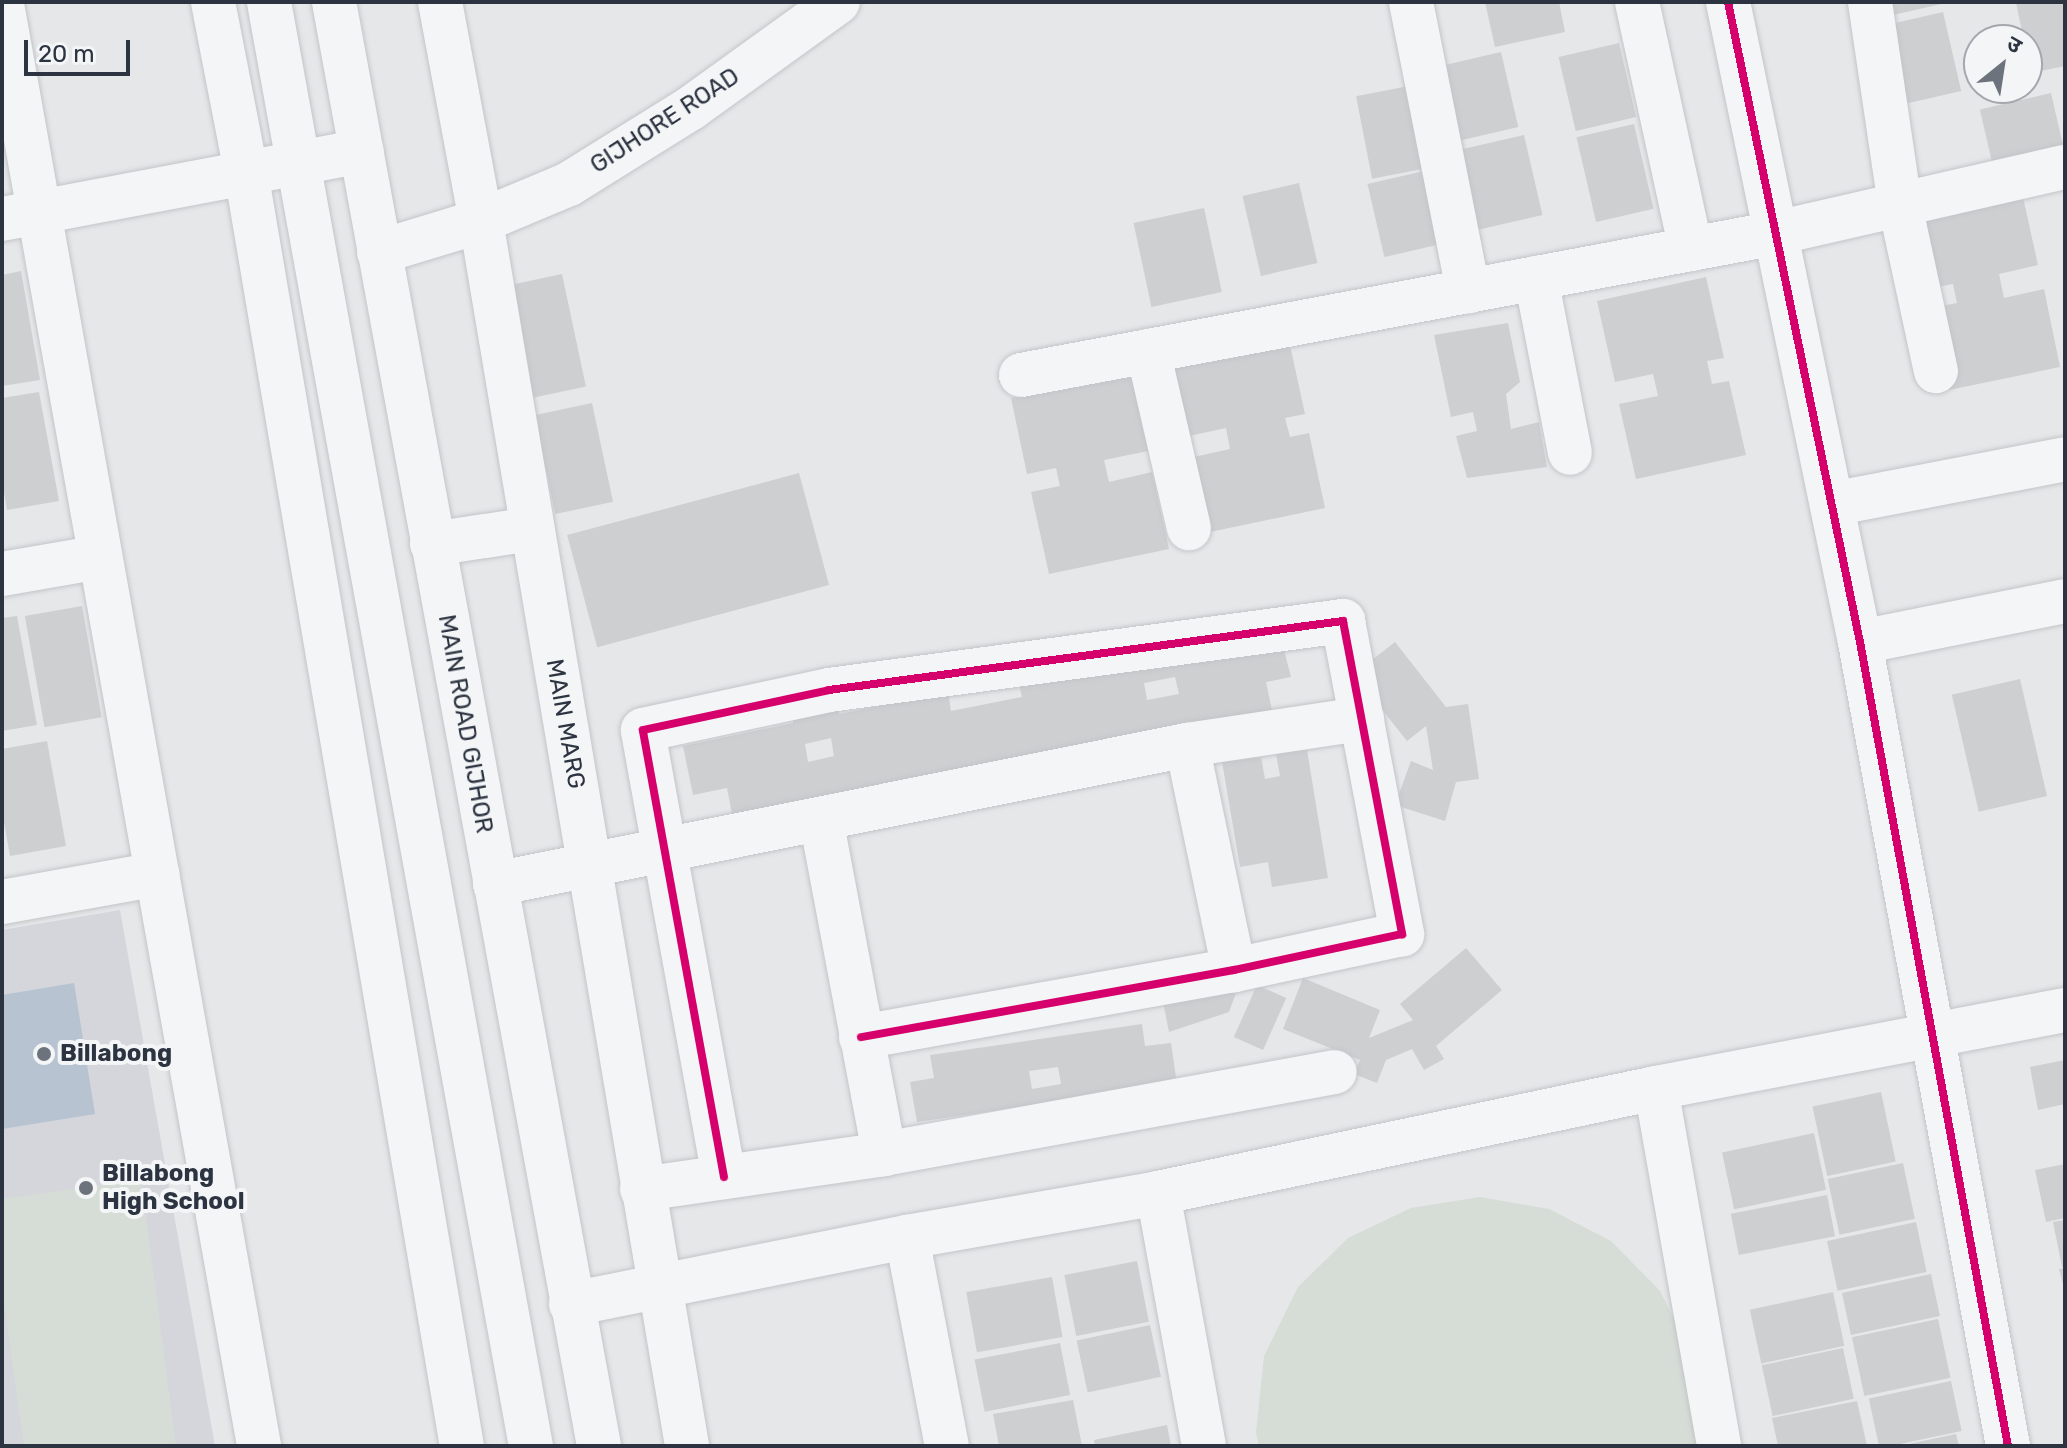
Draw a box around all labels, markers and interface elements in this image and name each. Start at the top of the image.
scale bar [28,24,134,74]
north arrow [1963,24,2043,104]
text: उ [2002,30,2027,59]
text: 20 m [38,40,95,68]
street label: GIJHORE ROAD [585,62,745,180]
street label: MAIN ROAD GIJHOR [432,612,498,836]
street label: MAIN MARG [539,657,591,791]
place label: Billabong [60,1040,172,1068]
marker: Billabong [35,1045,53,1063]
place label: Billabong High School [102,1160,245,1216]
marker: Billabong High School [77,1179,95,1197]

